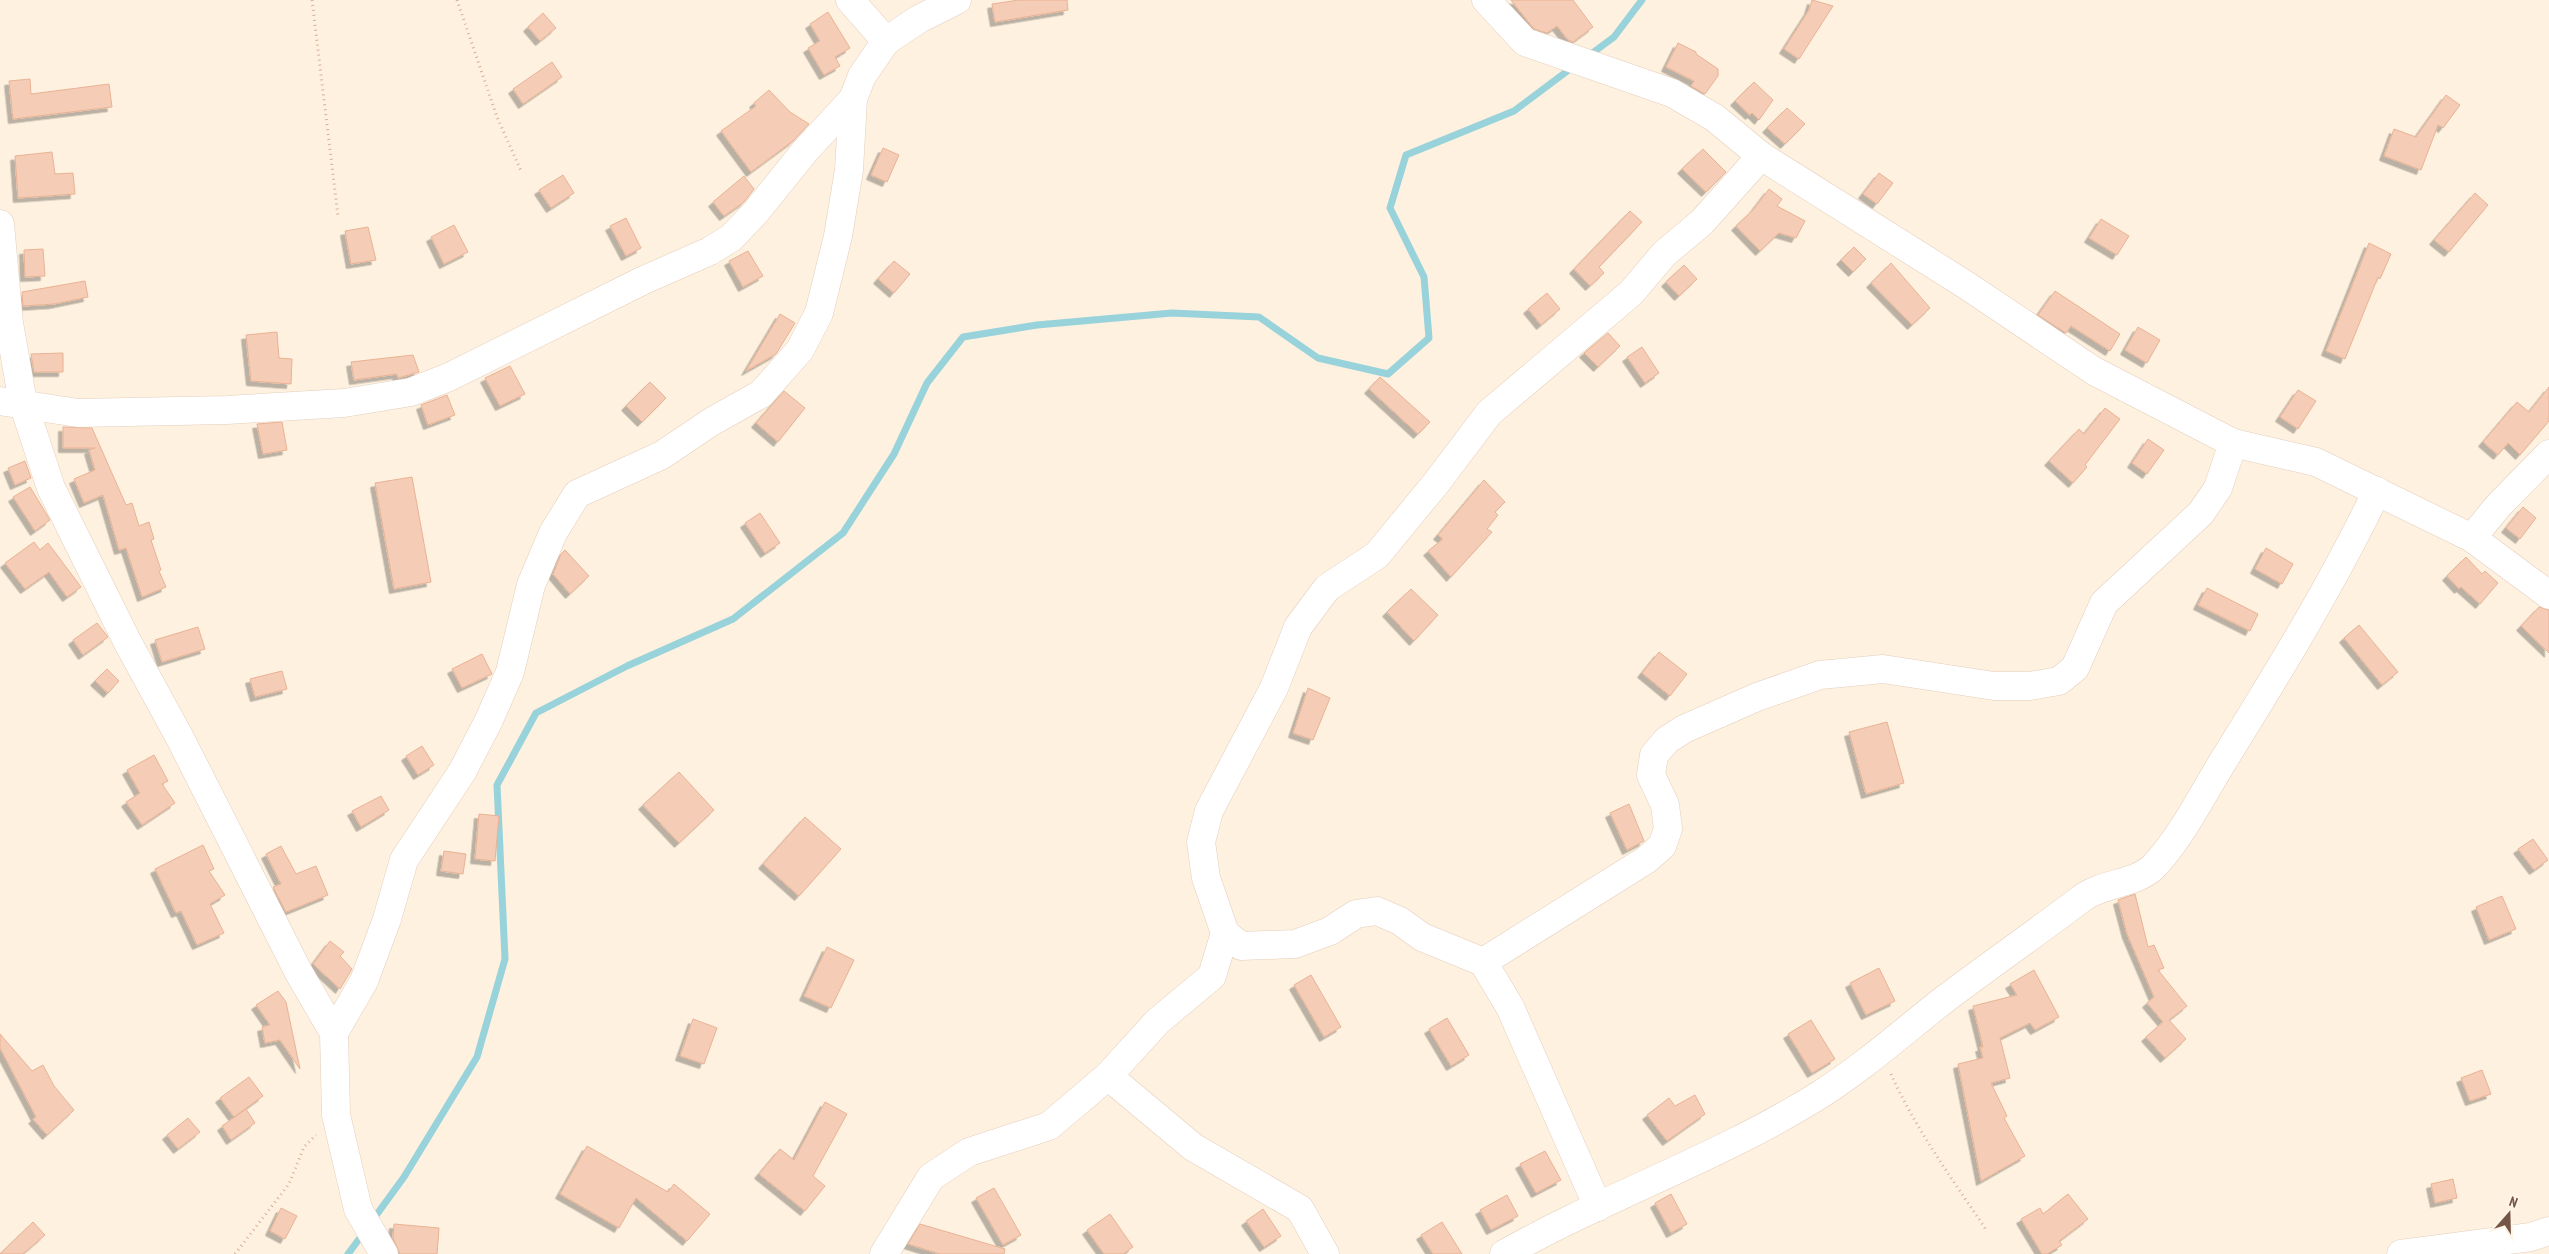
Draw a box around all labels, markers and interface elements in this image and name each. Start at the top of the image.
north arrow [2484,1189,2534,1239]
text: N [2507,1192,2520,1212]

